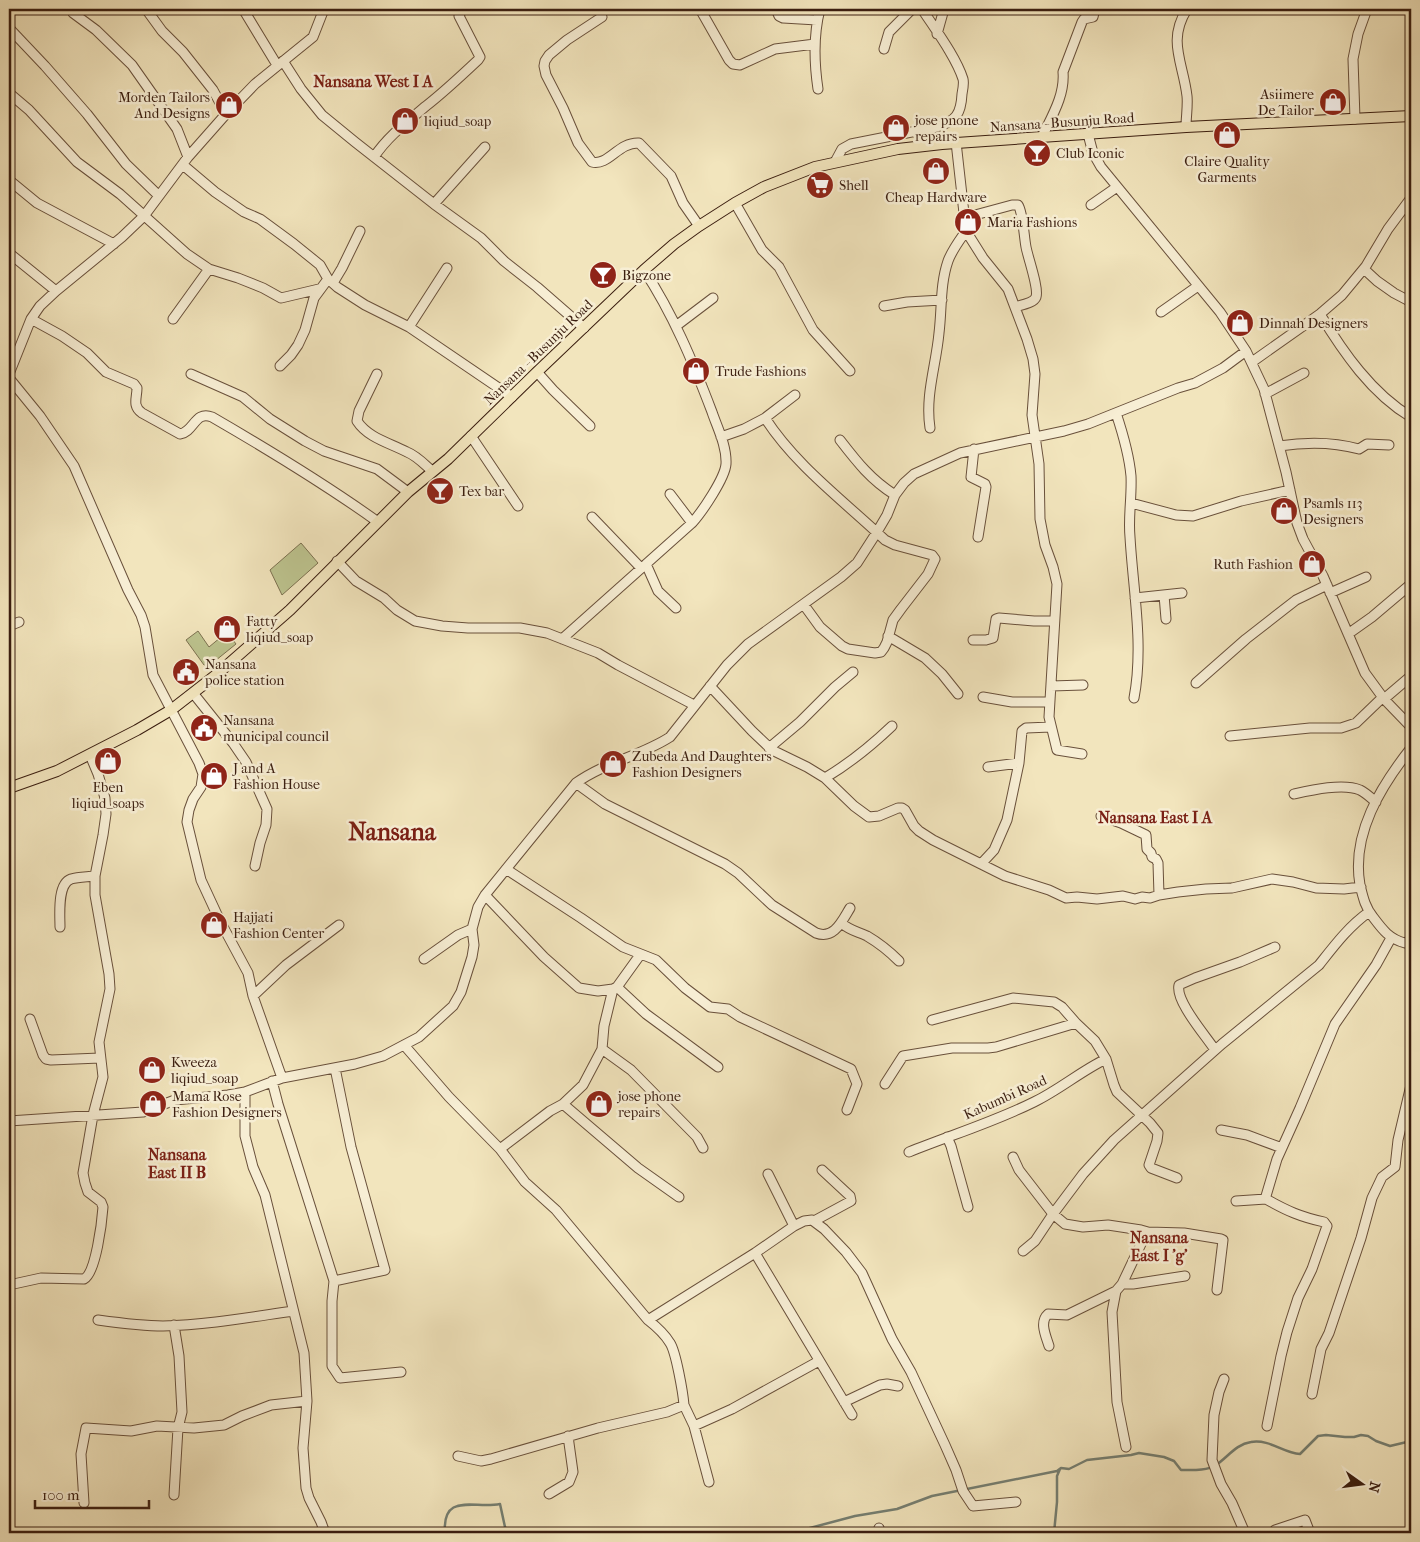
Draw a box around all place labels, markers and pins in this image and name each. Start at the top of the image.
place label: Asiimere De Tailor [1258,86,1314,119]
shop icon: Asiimere De Tailor [1318,87,1348,117]
place label: Morden Tailors And Designs [118,89,210,122]
shop icon: Morden Tailors And Designs [214,90,244,120]
shop icon: liqiud_soap [390,106,420,136]
place label: jose pnone repairs [913,112,978,145]
place label: liqiud_soap [423,113,492,130]
shop icon: jose pnone repairs [881,113,911,143]
shop icon: Claire Quality Garments [1212,120,1242,150]
bar icon: Club Iconic [1022,138,1052,168]
place label: Club Iconic [1056,145,1124,162]
place label: Claire Quality Garments [1184,153,1270,186]
shop icon: Cheap Hardware [921,156,951,186]
supermarket icon: Shell [805,170,835,200]
place label: Shell [839,177,869,194]
place label: Cheap Hardware [885,189,987,206]
shop icon: Maria Fashions [953,207,983,237]
place label: Maria Fashions [987,214,1077,231]
bar icon: Bigzone [588,260,618,290]
place label: Bigzone [622,267,671,284]
shop icon: Dinnah Designers [1225,308,1255,338]
place label: Dinnah Designers [1259,315,1368,332]
shop icon: Trude Fashions [681,356,711,386]
place label: Trude Fashions [715,363,806,380]
bar icon: Tex bar [425,476,455,506]
place label: Tex bar [459,483,504,500]
place label: Psamls 113 Designers [1303,495,1364,528]
shop icon: Psamls 113 Designers [1269,496,1299,526]
shop icon: Ruth Fashion [1297,549,1327,579]
place label: Ruth Fashion [1213,556,1293,573]
place label: Fatty liqiud_soap [245,613,314,646]
shop icon: Fatty liqiud_soap [212,614,242,644]
place label: Nansana police station [204,656,284,689]
public building icon: Nansana police station [171,657,201,687]
place label: Nansana municipal council [223,712,329,745]
public building icon: Nansana municipal council [189,713,219,743]
shop icon: Eben liqiud_soaps [93,746,123,776]
place label: Zubeda And Daughters Fashion Designers [632,748,772,781]
shop icon: Zubeda And Daughters Fashion Designers [598,749,628,779]
place label: J and A Fashion House [232,760,320,793]
shop icon: J and A Fashion House [199,761,229,791]
place label: Eben liqiud_soaps [71,779,144,812]
place label: Hajjati Fashion Center [233,909,324,942]
shop icon: Hajjati Fashion Center [199,910,229,940]
place label: Kweeza liqiud_soap [170,1054,239,1087]
shop icon: Kweeza liqiud_soap [137,1055,167,1085]
place label: Mama Rose Fashion Designers [172,1088,282,1121]
place label: jose phone repairs [616,1088,681,1121]
shop icon: Mama Rose Fashion Designers [138,1089,168,1119]
shop icon: jose phone repairs [584,1089,614,1119]

